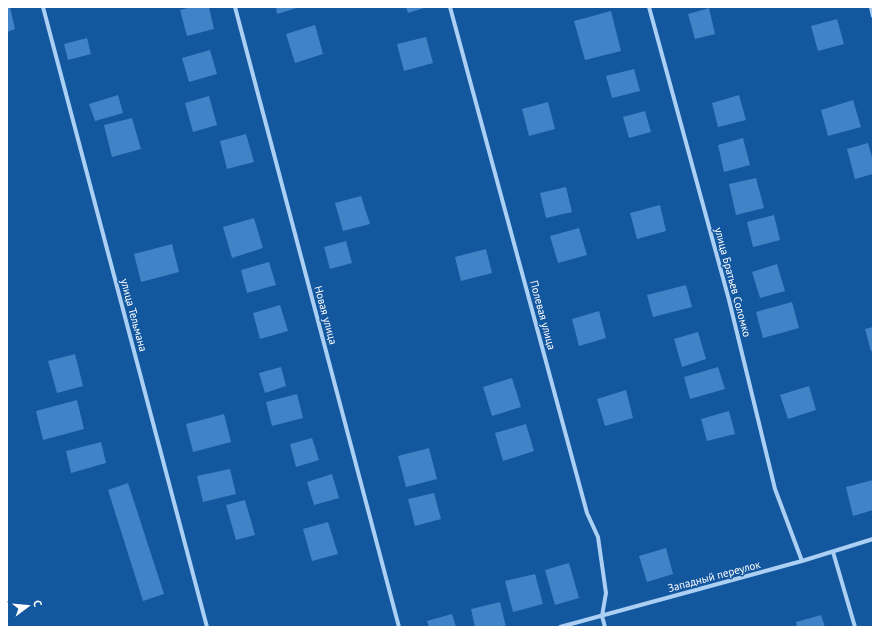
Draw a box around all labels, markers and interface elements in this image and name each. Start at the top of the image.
street label: улица Братьев Соломко [712,226,754,339]
street label: улица Тельмана [118,277,150,353]
street label: Полевая улица [527,279,559,351]
street label: Новая улица [311,284,341,346]
street label: Западный переулок [666,557,763,595]
north arrow [8,586,48,626]
text: С [30,598,45,608]

